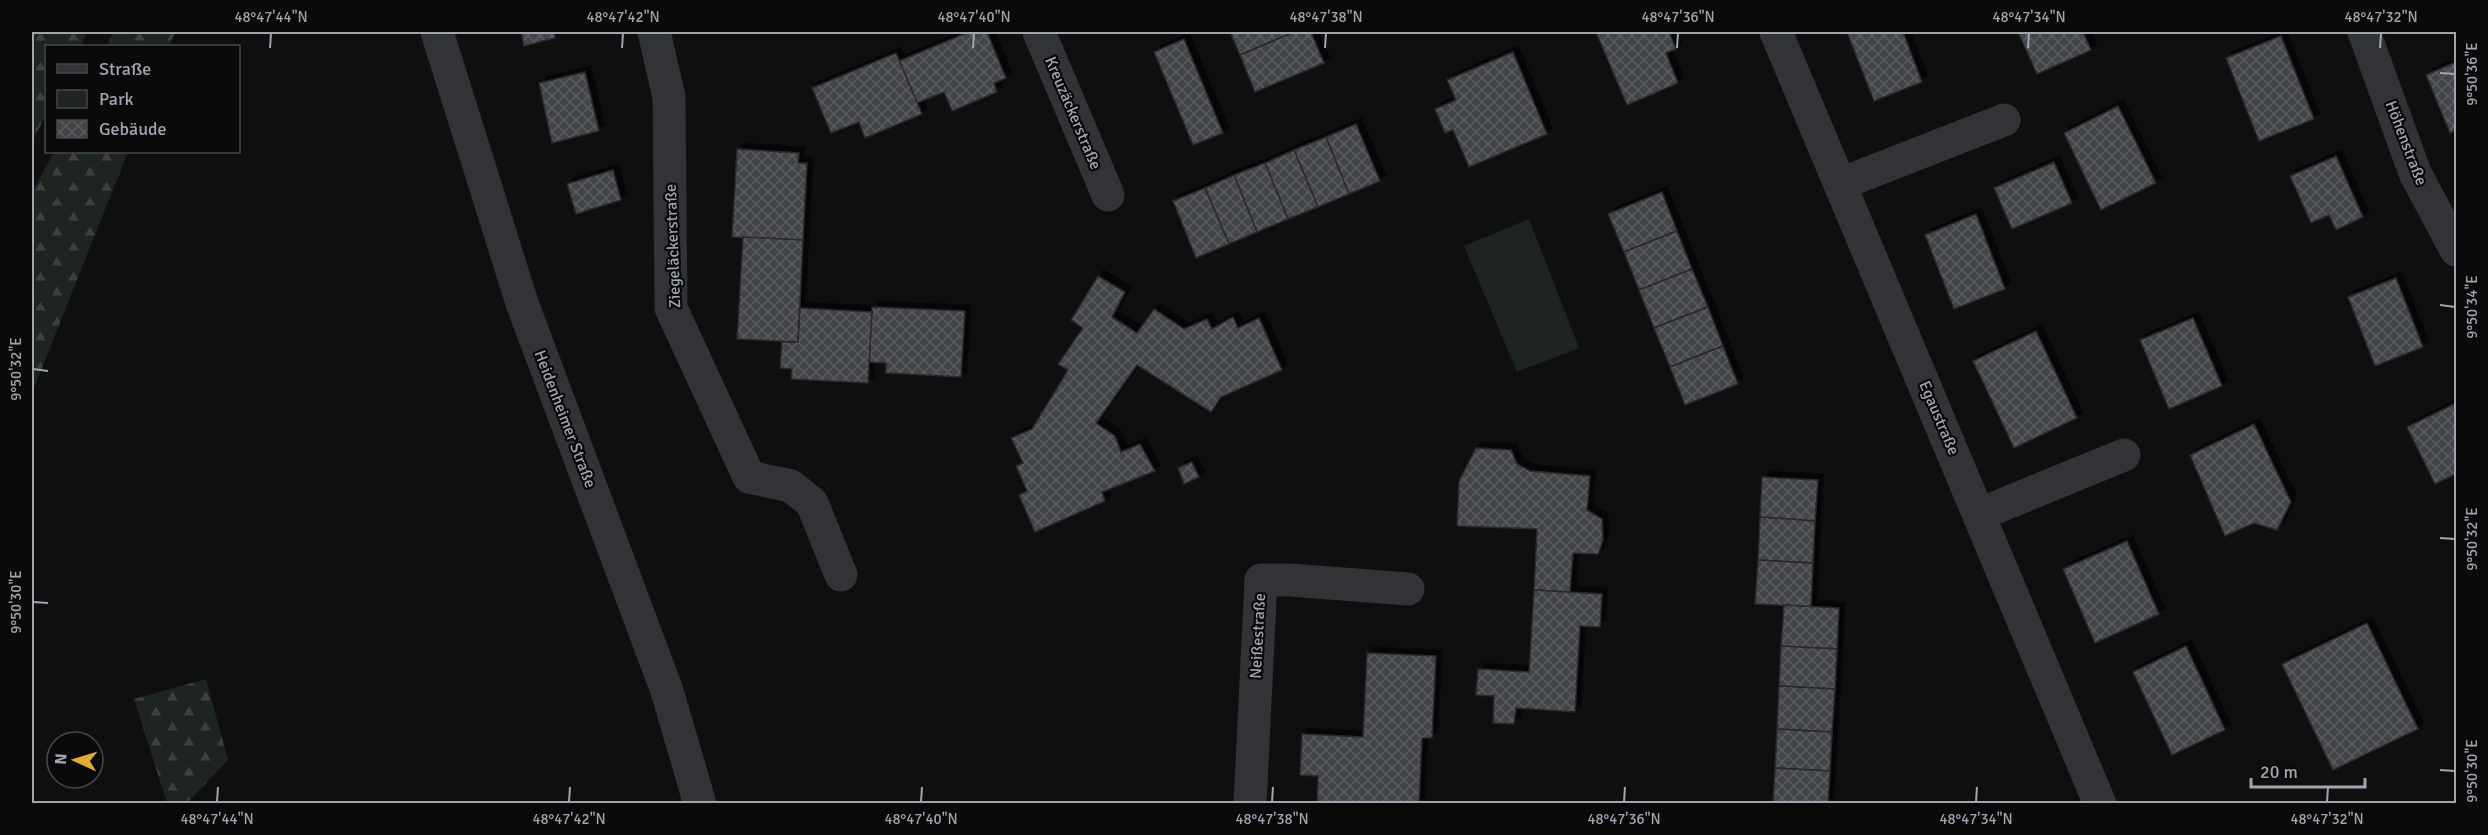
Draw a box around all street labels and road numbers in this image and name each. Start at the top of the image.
street label: Kreuzäckerstraße [1040,54,1106,172]
street label: Höhenstraße [2381,98,2431,188]
street label: Ziegeläckerstraße [661,184,685,308]
street label: Heidenheimer Straße [530,347,600,491]
street label: Egaustraße [1914,378,1964,458]
street label: Neißestraße [1246,593,1270,679]

